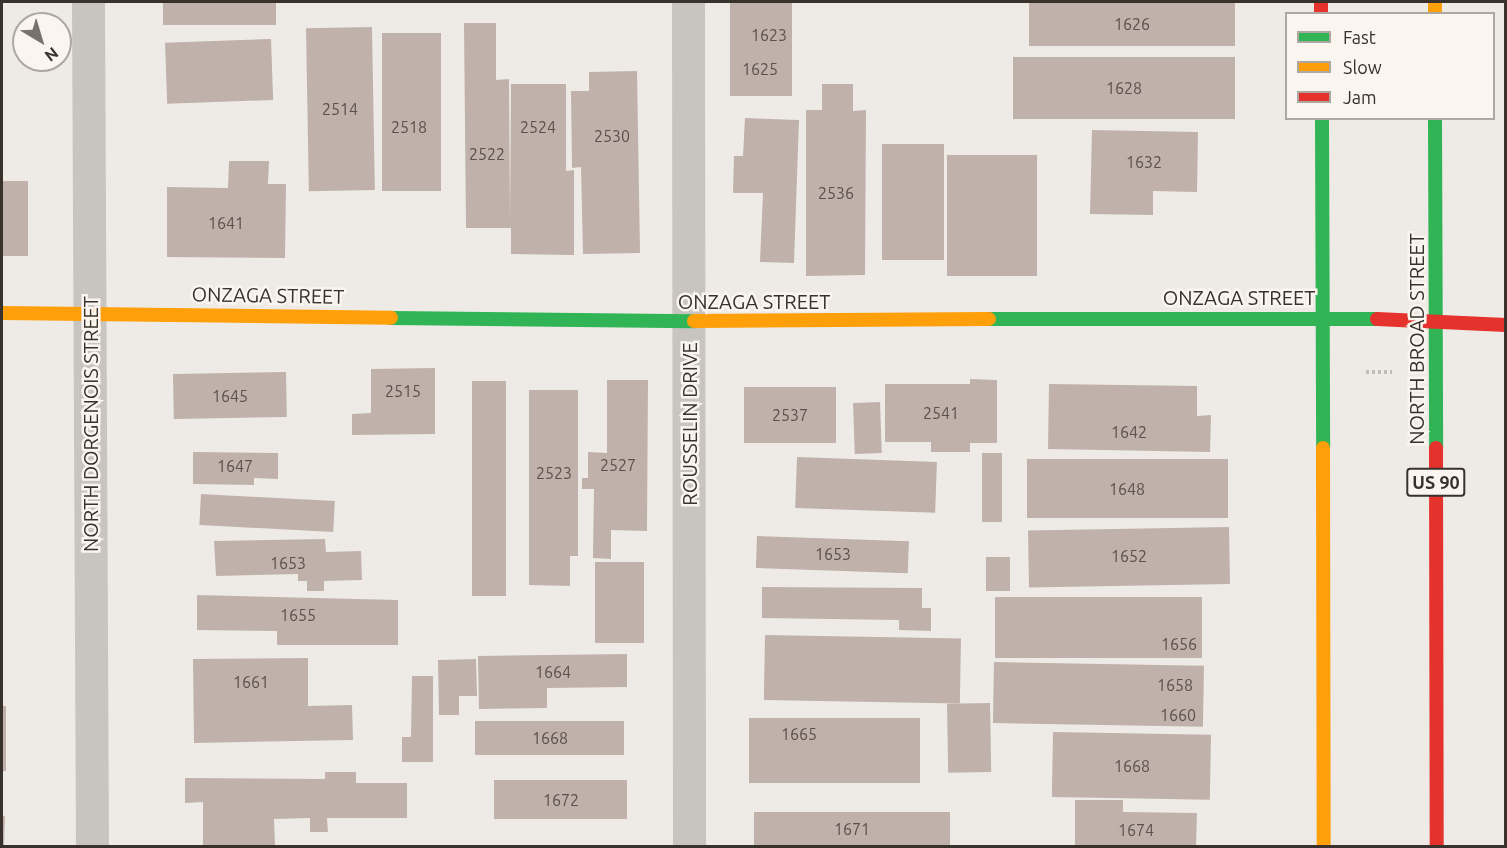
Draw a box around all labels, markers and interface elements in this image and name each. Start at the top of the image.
north arrow [12,12,72,72]
legend [1285,12,1495,120]
house number: 1626 [1114,14,1150,34]
house number: 1623 [751,25,787,45]
text: Fast [1343,27,1376,47]
text: N [42,44,62,65]
text: Slow [1343,57,1382,77]
house number: 1625 [742,59,778,79]
house number: 1628 [1106,78,1142,98]
text: Jam [1343,87,1377,107]
house number: 2514 [322,99,358,119]
house number: 2518 [391,117,427,137]
house number: 2524 [520,117,556,137]
house number: 2530 [594,126,630,146]
house number: 2522 [469,144,505,164]
house number: 1632 [1126,152,1162,172]
house number: 2536 [818,183,854,203]
house number: 1641 [208,213,244,233]
street label: NORTH BROAD STREET [1404,233,1428,445]
street label: ONZAGA STREET [191,282,345,308]
street label: ONZAGA STREET [1163,285,1315,309]
street label: ONZAGA STREET [678,289,830,313]
street label: NORTH DORGENOIS STREET [78,296,102,552]
street label: ROUSSELIN DRIVE [677,342,701,506]
house number: 2515 [385,381,421,401]
house number: 1645 [212,386,248,406]
house number: 2541 [923,403,959,423]
house number: 2537 [772,405,808,425]
house number: 1642 [1111,422,1147,442]
house number: 2527 [600,455,636,475]
house number: 1647 [217,456,253,476]
house number: 2523 [536,463,572,483]
road number: US 90 [1406,467,1466,497]
house number: 1648 [1109,479,1145,499]
house number: 1653 [815,544,851,564]
house number: 1652 [1111,546,1147,566]
house number: 1653 [270,553,306,573]
house number: 1655 [280,605,316,625]
house number: 1656 [1161,634,1197,654]
house number: 1664 [535,662,571,682]
house number: 1661 [233,672,269,692]
house number: 1658 [1157,675,1193,695]
house number: 1660 [1160,705,1196,725]
house number: 1665 [781,724,817,744]
house number: 1668 [532,728,568,748]
house number: 1668 [1114,756,1150,776]
house number: 1672 [543,790,579,810]
house number: 1671 [834,819,870,839]
house number: 1674 [1118,820,1154,840]

